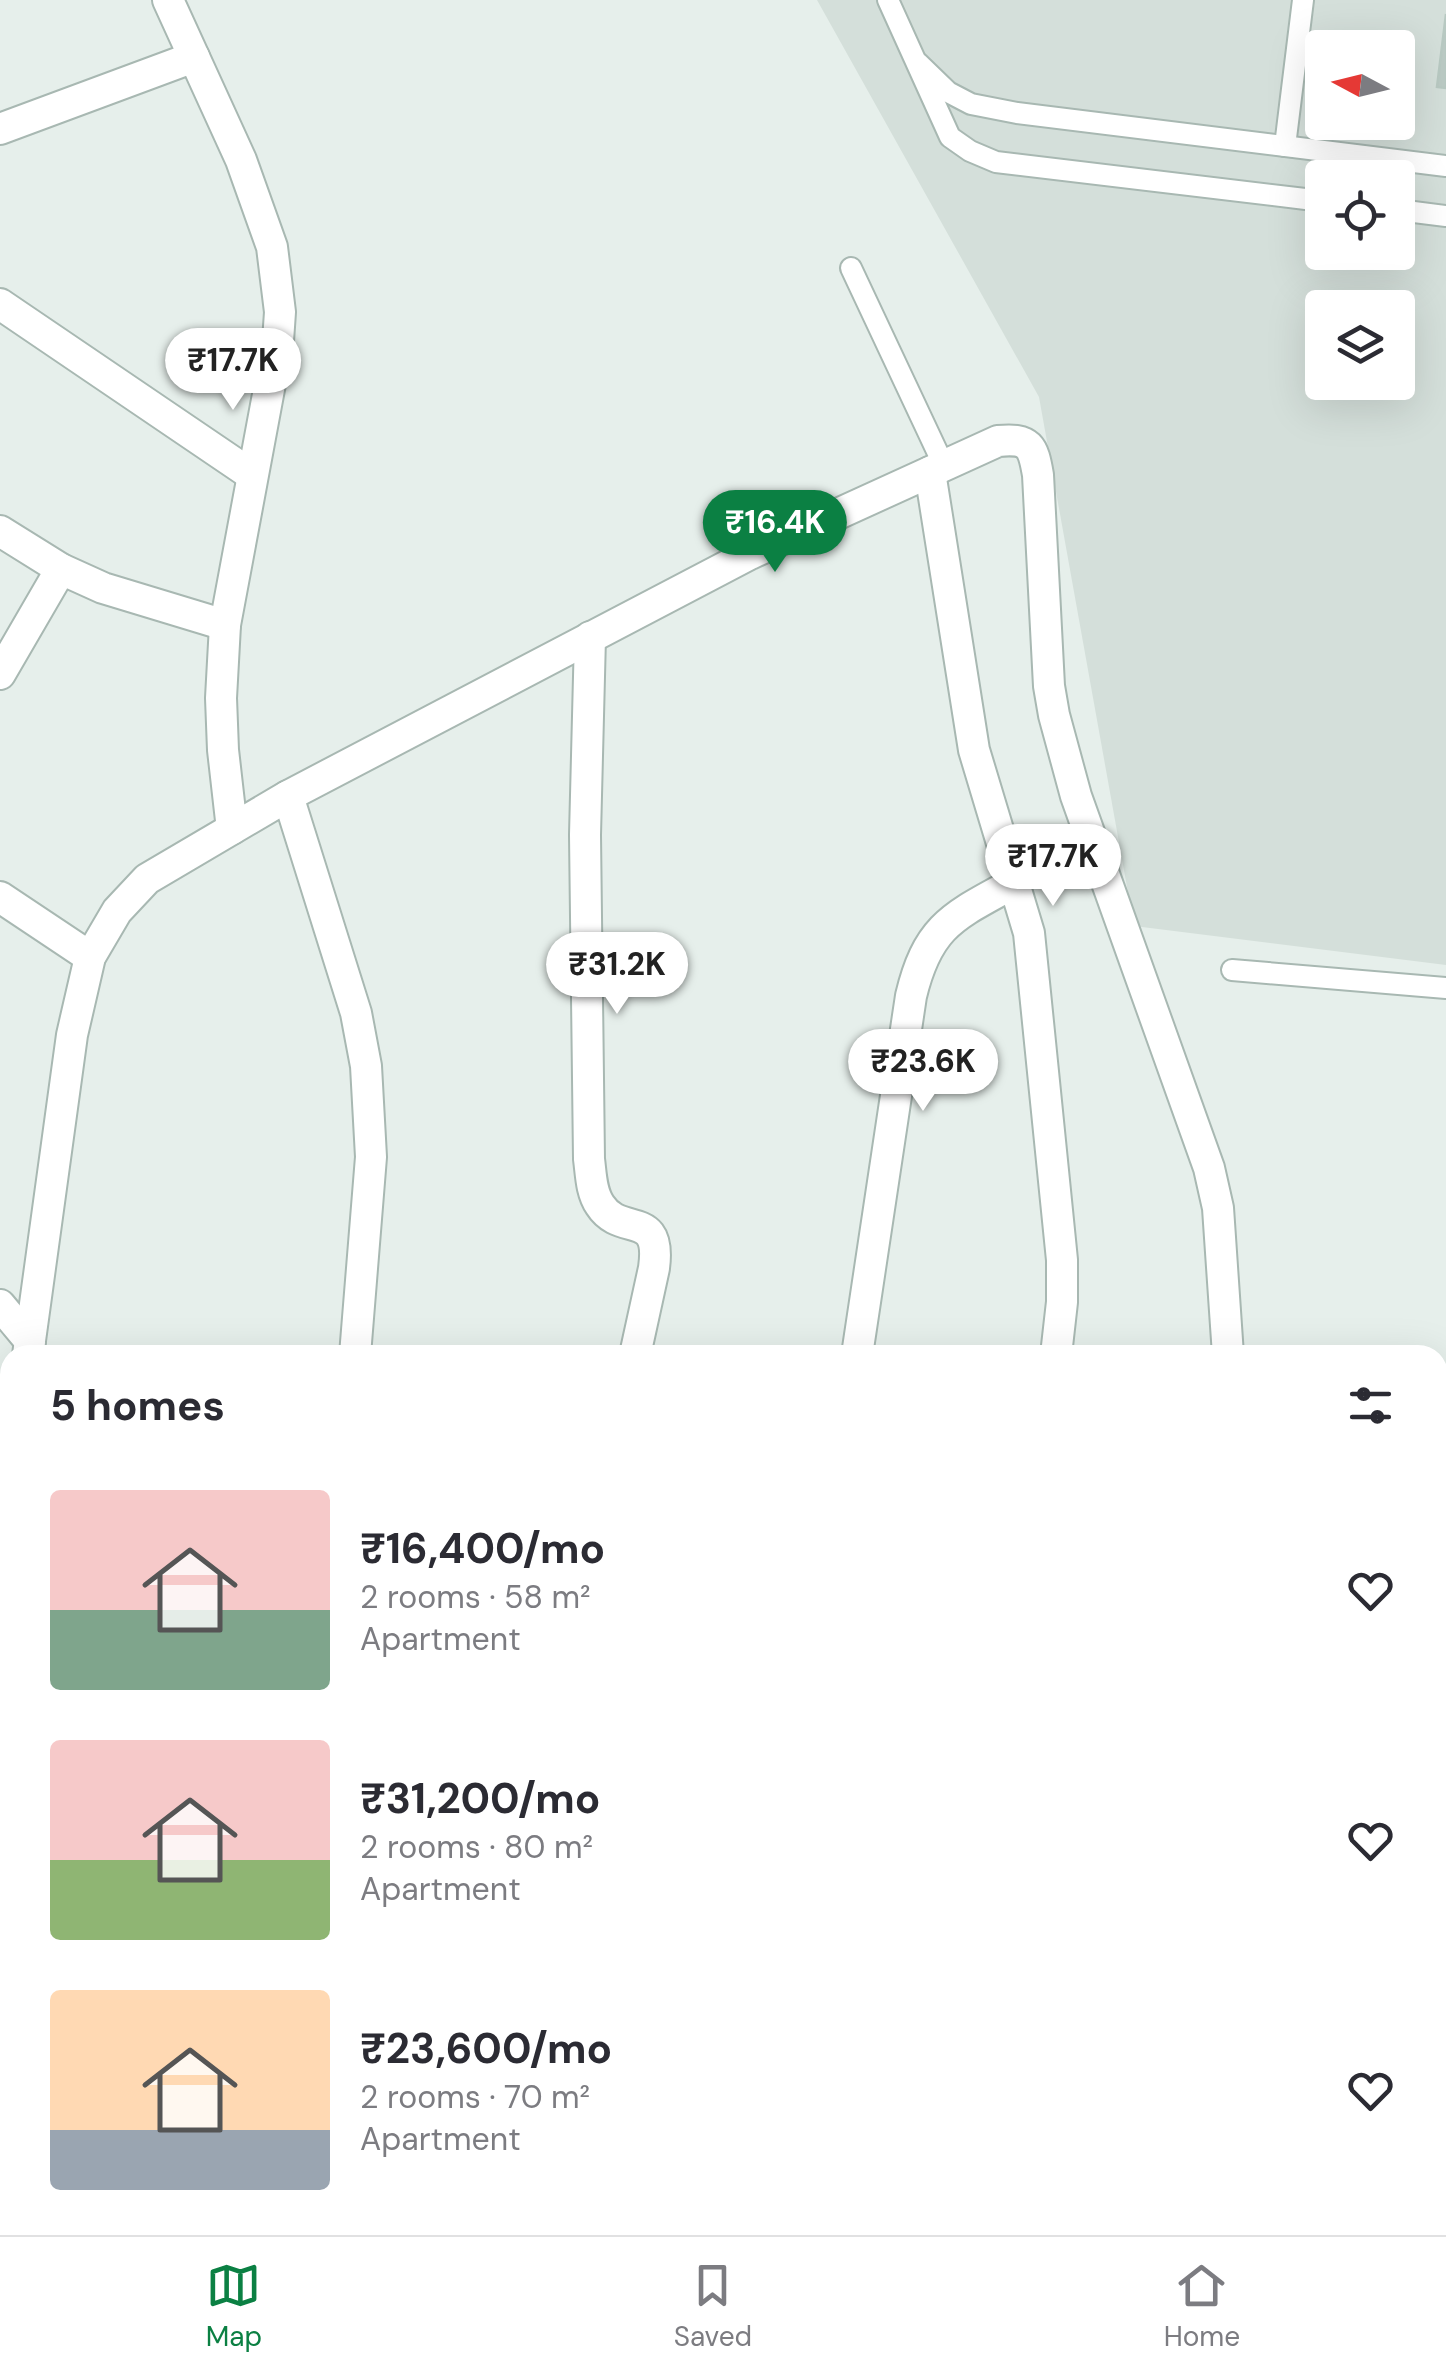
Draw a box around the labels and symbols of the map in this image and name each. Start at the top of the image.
north arrow [1305,30,1415,140]
pin: ₹17.7K [152,328,314,413]
pin: ₹16.4K [694,490,856,575]
pin: ₹17.7K [972,824,1134,909]
pin: ₹31.2K [536,932,698,1017]
pin: ₹23.6K [842,1029,1004,1114]

